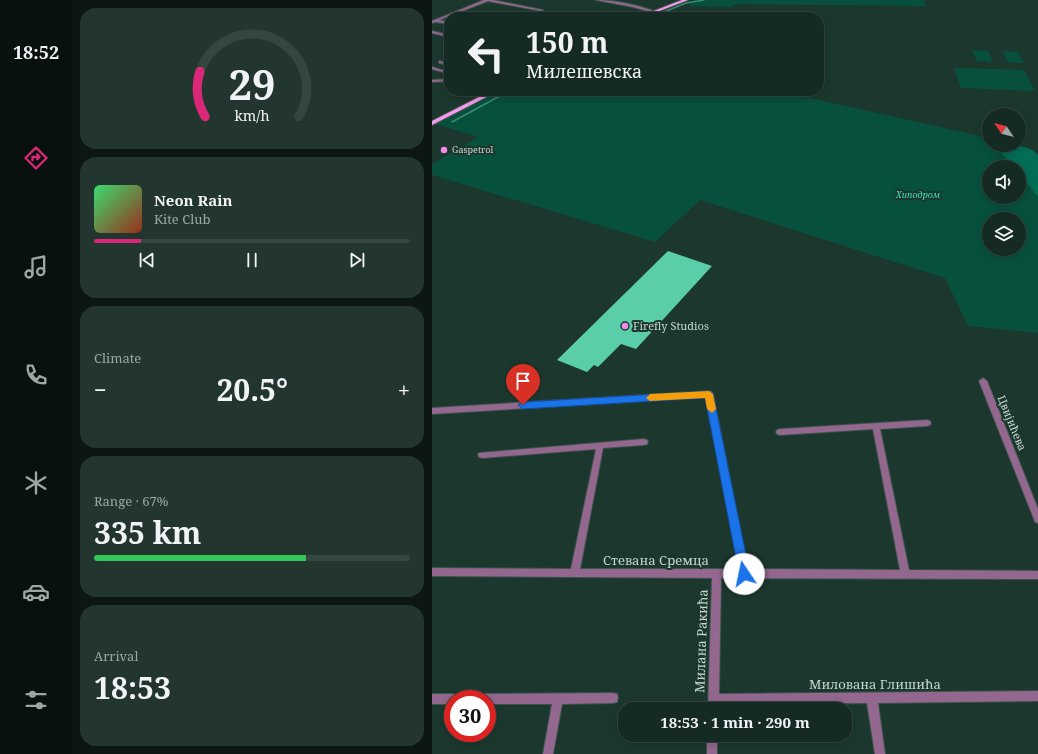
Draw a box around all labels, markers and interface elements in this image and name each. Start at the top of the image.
text: 150 m [526,23,608,61]
icon: left [460,28,512,80]
text: 18:52 [13,40,59,64]
text: 29 [228,55,276,111]
text: Милешевска [526,59,642,83]
text: km/h [234,105,270,124]
north arrow [982,108,1026,152]
map controls [982,108,1026,256]
place label: Gaspetrol [452,143,493,156]
icon: directions [22,144,50,172]
marker: Gaspetrol [439,145,449,155]
button: sound [982,160,1026,204]
park label: Хиподром [895,188,941,201]
text: Neon Rain [154,190,232,210]
text: Kite Club [154,210,210,228]
button: layers [982,212,1026,256]
icon: previous [136,249,158,271]
icon: pause [241,249,263,271]
icon: next [346,249,368,271]
icon: music [22,253,50,281]
place label: Firefly Studios [633,318,709,333]
marker: Firefly Studios [620,321,630,331]
text: Climate [94,349,141,367]
icon: phone [22,361,50,389]
pin [506,364,540,405]
text: 20.5° [216,369,288,410]
icon: arrive [512,370,534,392]
text: − [94,374,107,404]
text: + [398,374,410,404]
street label: Цвијићева [995,393,1030,453]
icon: climate [22,469,50,497]
text: Range · 67% [94,492,168,510]
text: 335 km [94,512,201,553]
street label: Стевана Сремца [603,551,709,569]
position arrow [723,553,765,595]
icon: car [22,578,50,606]
street label: Милана Ракића [690,589,712,693]
text: Arrival [94,647,138,665]
text: 18:53 [94,667,171,708]
street label: Милована Глишића [809,675,941,693]
icon: filters [22,686,50,714]
speed limit sign: 30 [444,690,496,742]
text: 18:53 · 1 min · 290 m [660,712,810,732]

